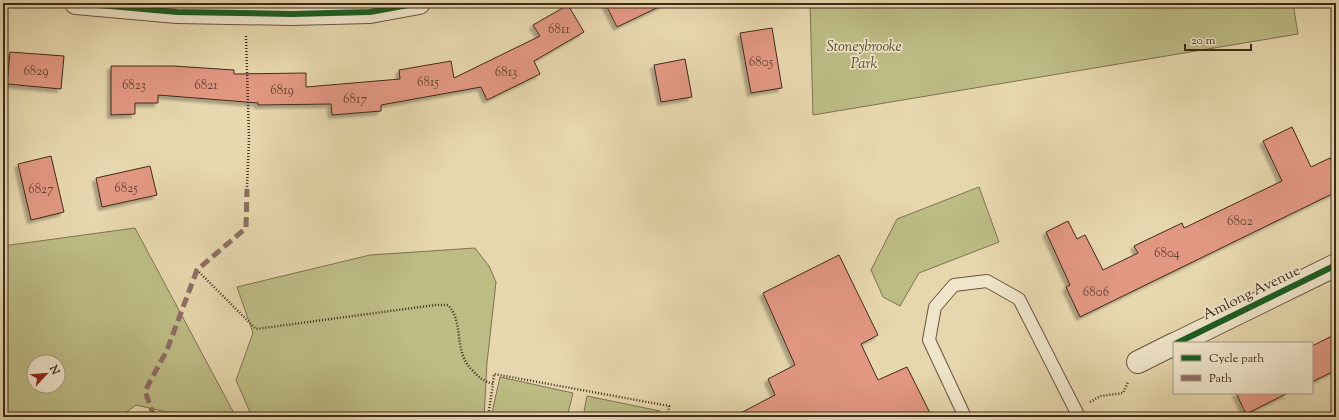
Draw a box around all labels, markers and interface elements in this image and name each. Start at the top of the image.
house number: 6811 [548,21,570,39]
scale bar [1185,26,1251,52]
text: 20 m [1191,32,1216,50]
park label: Stoneybrooke Park [826,37,902,75]
house number: 6805 [749,54,774,72]
house number: 6829 [23,63,49,81]
house number: 6813 [495,64,517,82]
house number: 6815 [417,74,439,92]
house number: 6823 [122,77,146,95]
house number: 6821 [194,77,218,95]
house number: 6819 [270,82,294,100]
house number: 6817 [343,91,367,109]
house number: 6825 [114,180,138,198]
house number: 6827 [28,181,54,199]
house number: 6802 [1227,213,1253,231]
house number: 6804 [1154,245,1180,263]
street label: Amlong Avenue [1199,261,1304,326]
house number: 6806 [1083,284,1109,302]
legend [1173,342,1313,394]
text: Cycle path [1209,350,1264,368]
north arrow [26,354,66,394]
text: N [45,362,63,378]
text: Path [1209,370,1232,388]

